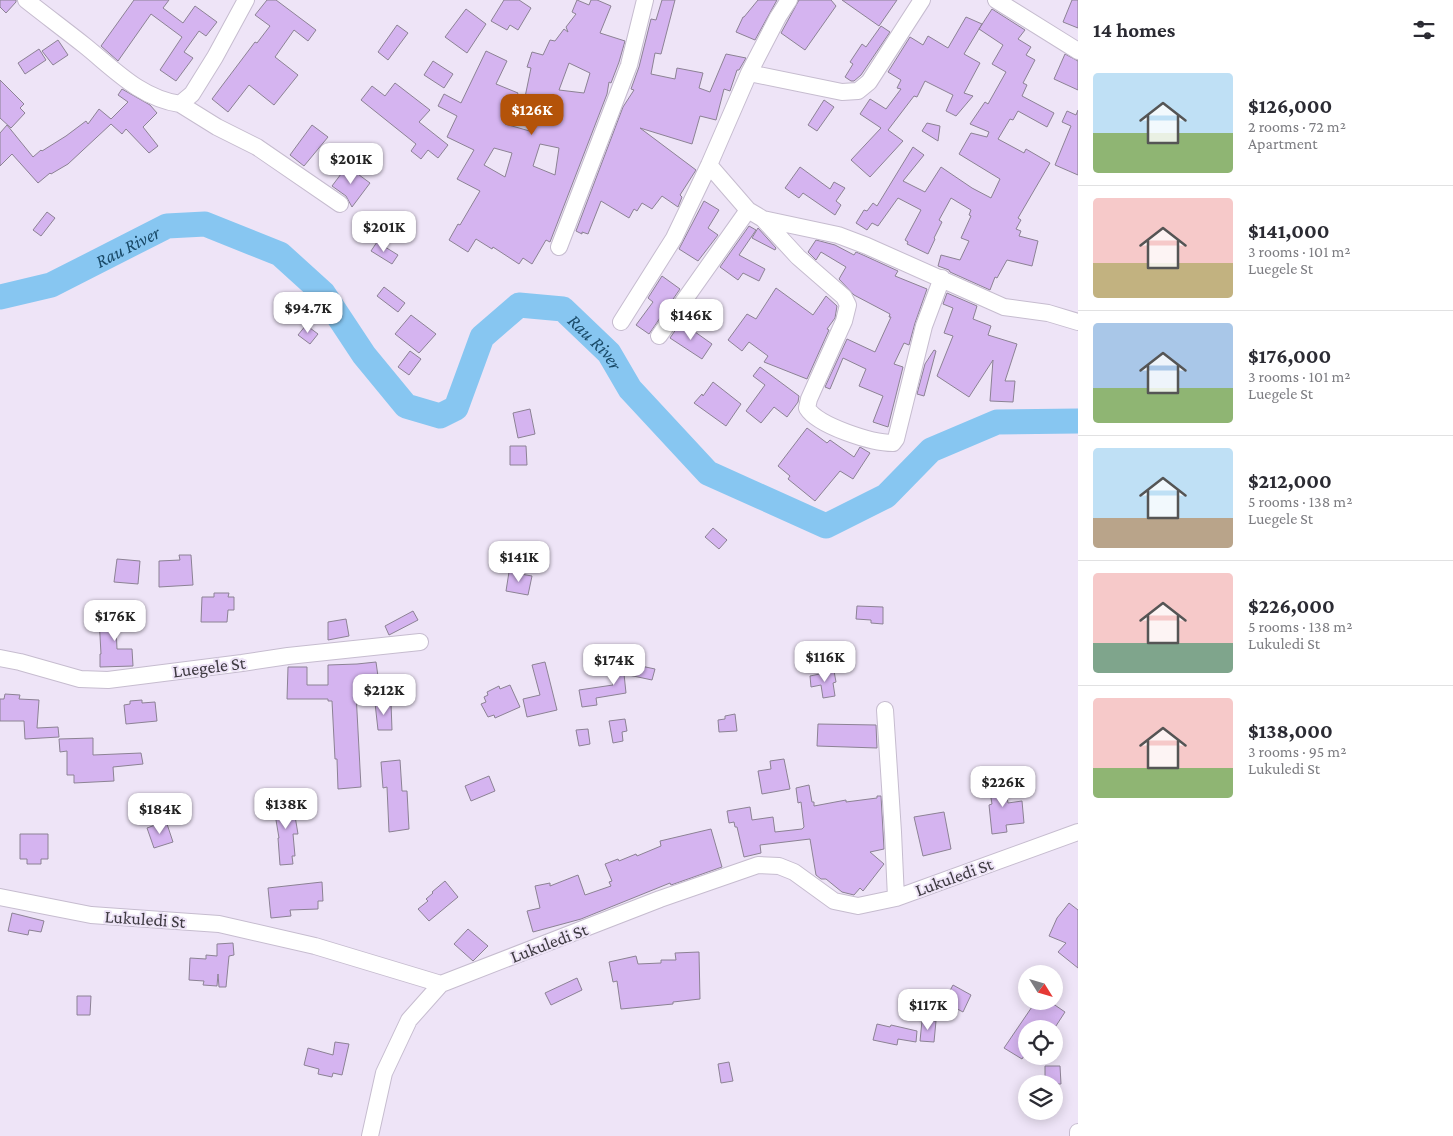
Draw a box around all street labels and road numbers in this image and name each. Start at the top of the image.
street label: Luegele St [171,652,248,681]
street label: Lukuledi St [913,853,996,900]
street label: Lukuledi St [104,906,187,932]
street label: Lukuledi St [508,919,591,967]

